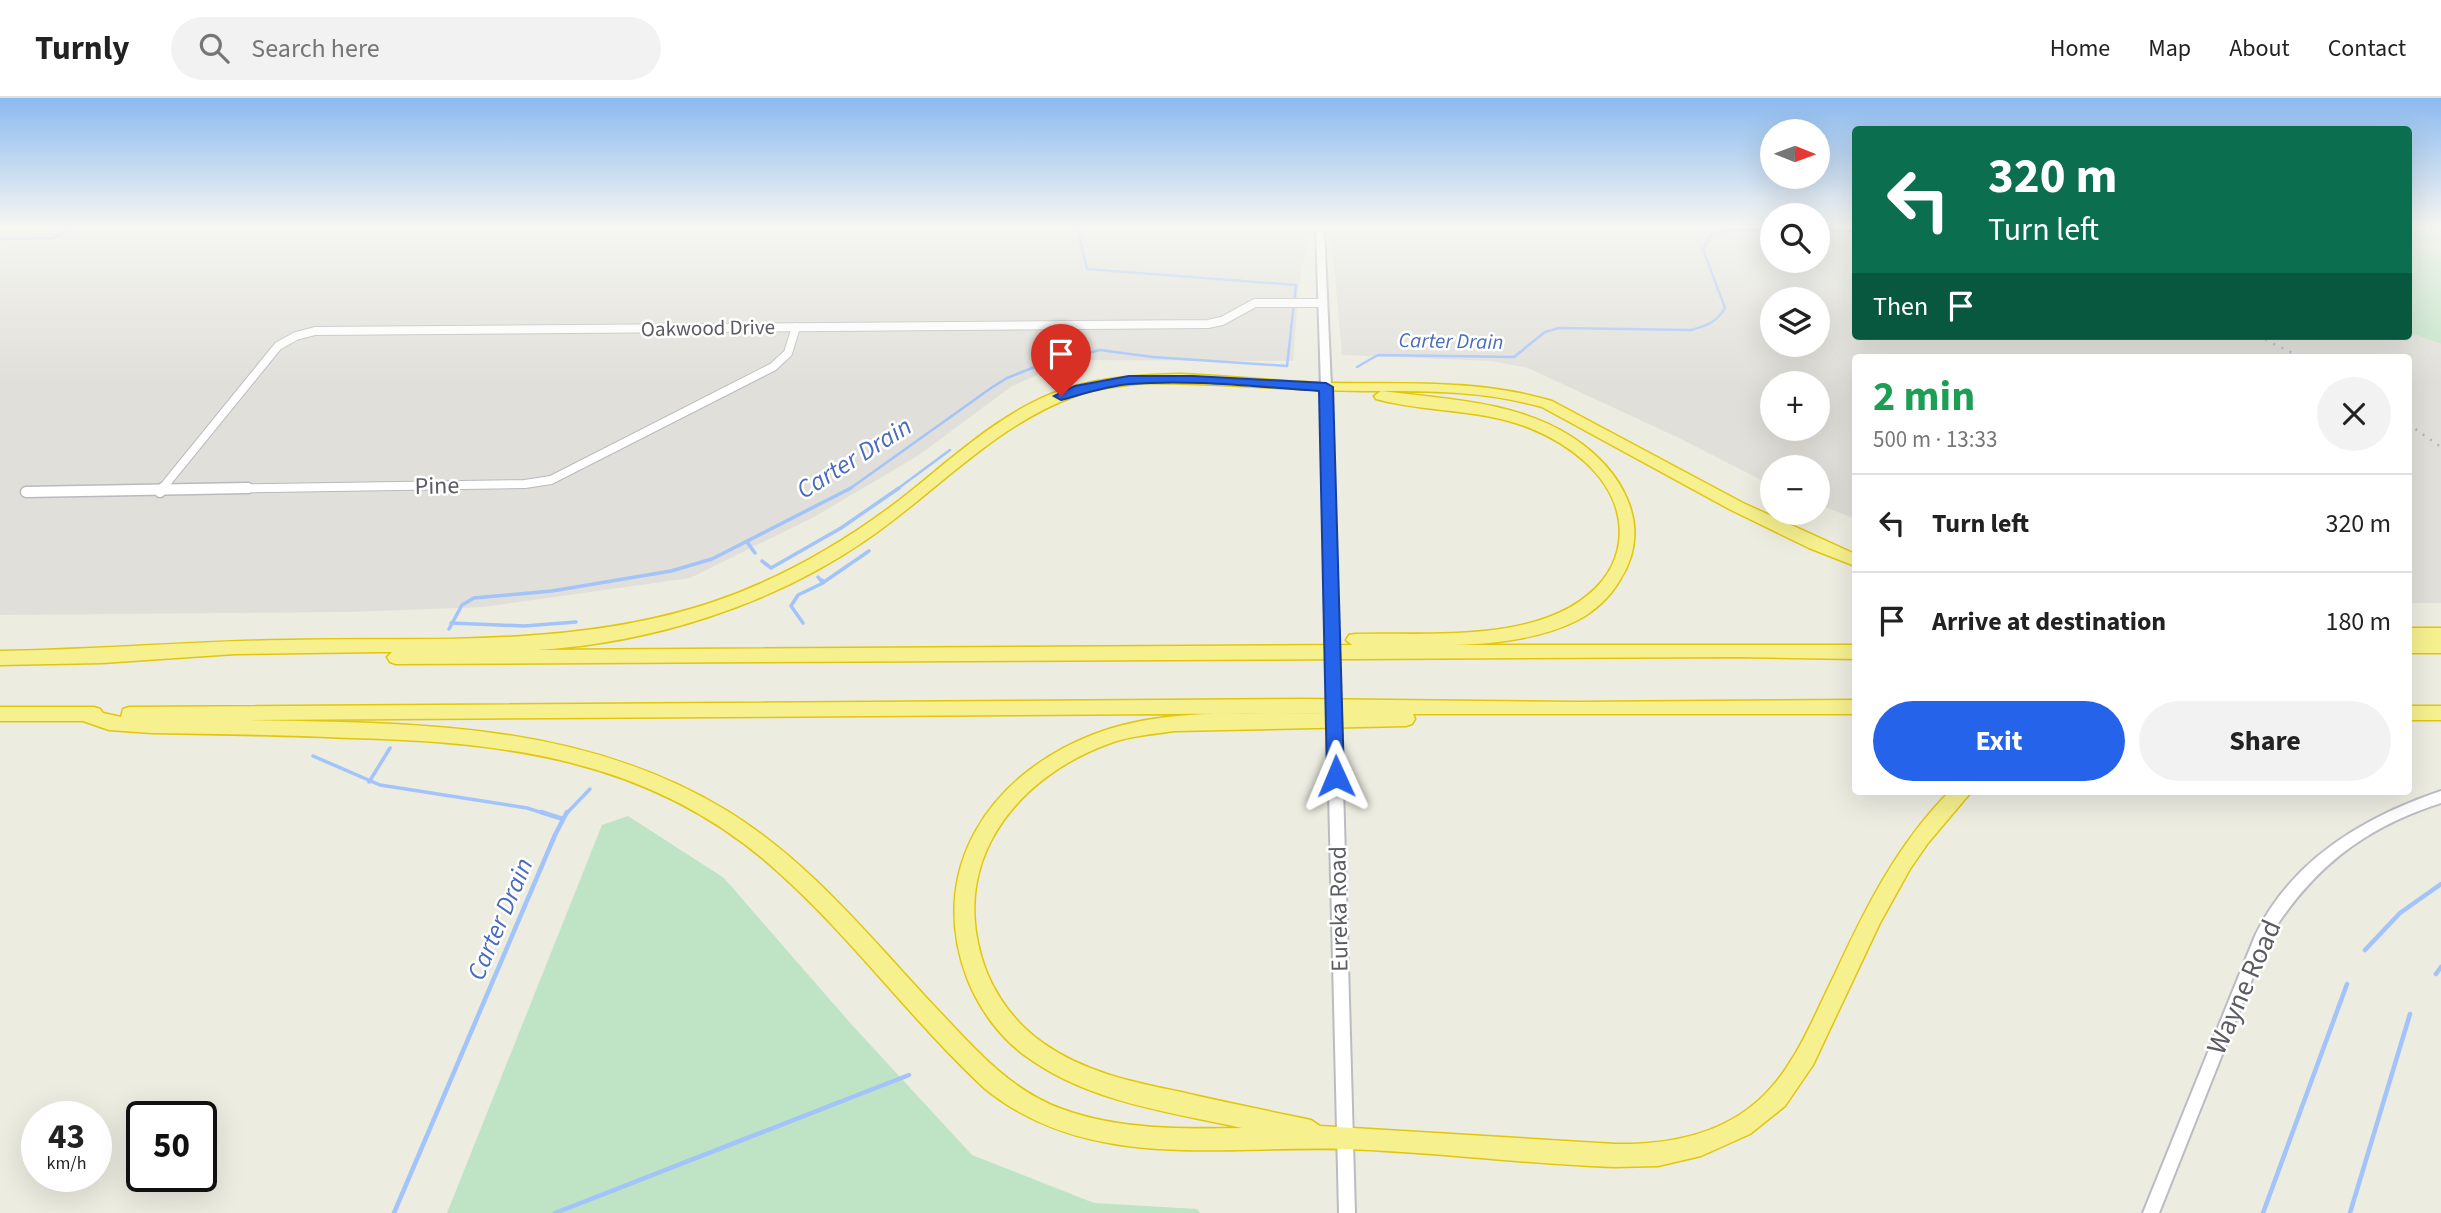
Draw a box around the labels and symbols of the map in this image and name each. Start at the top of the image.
north arrow [1760,119,1830,189]
street label: Oakwood Drive [641,312,775,344]
pin [1031,324,1091,396]
water label: Carter Drain [1398,325,1504,357]
water label: Carter Drain [789,408,919,508]
street label: Pine [414,468,460,504]
position arrow [1299,739,1373,813]
street label: Eureka Road [1320,846,1358,972]
water label: Carter Drain [458,852,542,986]
street label: Wayne Road [2197,913,2291,1061]
speed limit sign: 50 [126,1101,217,1192]

